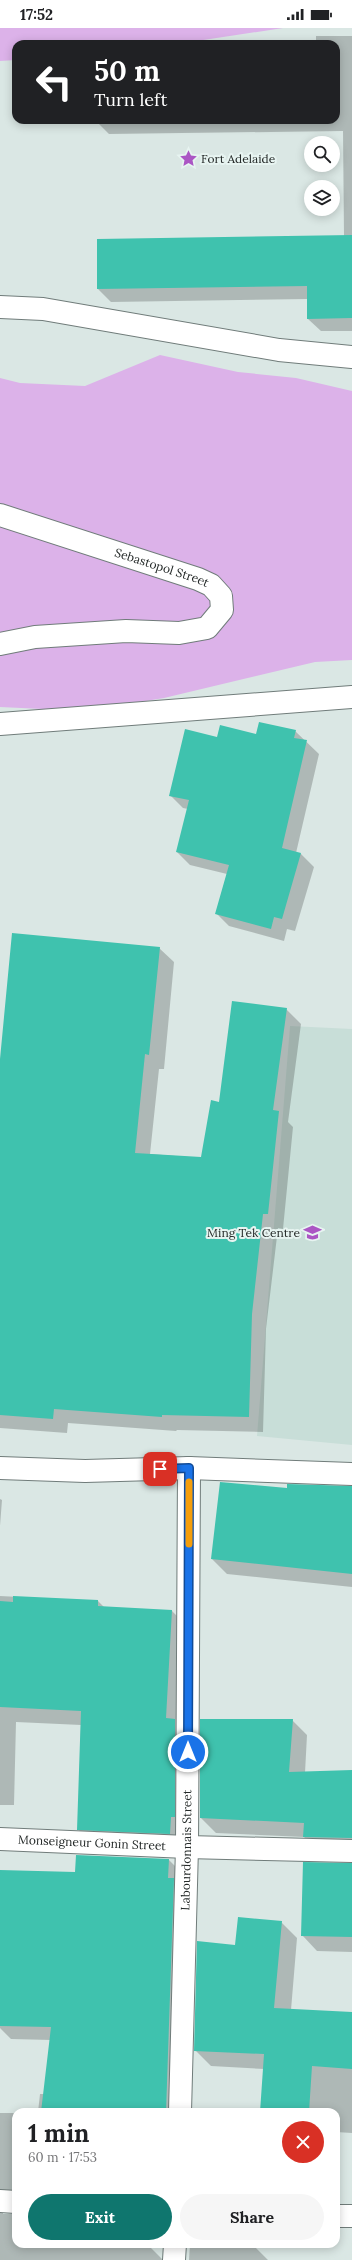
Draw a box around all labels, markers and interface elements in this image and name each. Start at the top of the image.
text: 17:52 [20,5,53,24]
text: 50 m [94,53,160,89]
icon: left [28,56,80,108]
text: Turn left [94,88,167,111]
map controls [304,136,340,216]
button: search [304,136,340,172]
place icon: Fort Adelaide [178,149,198,169]
place label: Fort Adelaide [201,151,276,166]
button: layers [304,180,340,216]
street label: Sebastopol Street [113,545,212,590]
school or university icon: Ming Tek Centre [303,1223,323,1243]
place label: Ming Tek Centre [207,1225,300,1240]
pin [143,1452,177,1486]
icon: arrive [149,1458,171,1480]
position arrow [167,1731,209,1773]
street label: Labourdonnais Street [177,1789,194,1911]
street label: Monseigneur Gonin Street [18,1832,167,1853]
text: 1 min [28,2118,89,2149]
button: close [282,2121,324,2163]
text: 60 m · 17:53 [28,2149,97,2166]
button: Exit [28,2194,172,2240]
button: Share [180,2194,324,2240]

